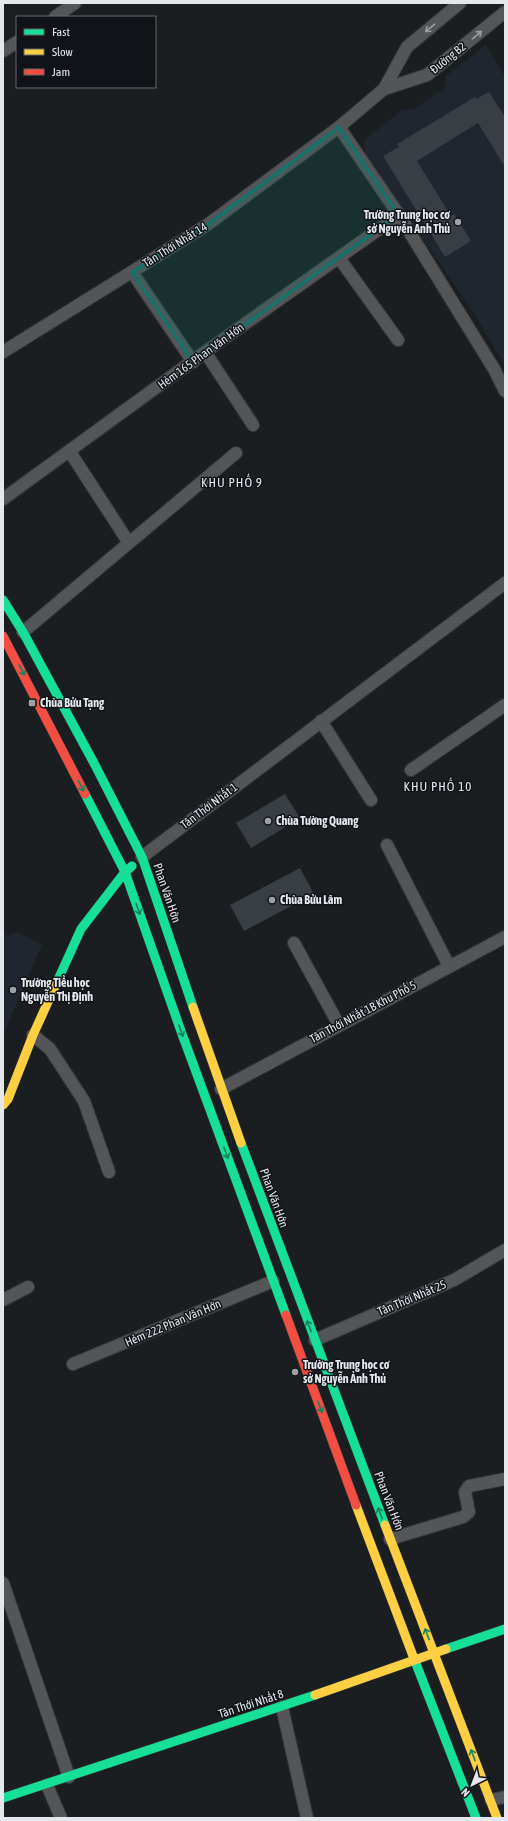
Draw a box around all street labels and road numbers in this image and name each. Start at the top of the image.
street label: Đường B2 [427,39,469,77]
street label: Tân Thới Nhất 14 [140,219,210,270]
street label: Hẻm 165 Phan Văn Hớn [155,320,247,392]
street label: Tân Thới Nhất 1 [178,780,240,832]
street label: Phan Văn Hớn [150,862,184,924]
street label: Tân Thới Nhất 1B Khu Phố 5 [307,978,419,1046]
street label: Phan Văn Hớn [257,1167,291,1229]
street label: Tân Thới Nhất 25 [376,1277,448,1319]
street label: Hẻm 222 Phan Văn Hớn [123,1296,223,1350]
street label: Phan Văn Hớn [371,1470,407,1532]
street label: Tân Thới Nhất 8 [217,1687,286,1721]

